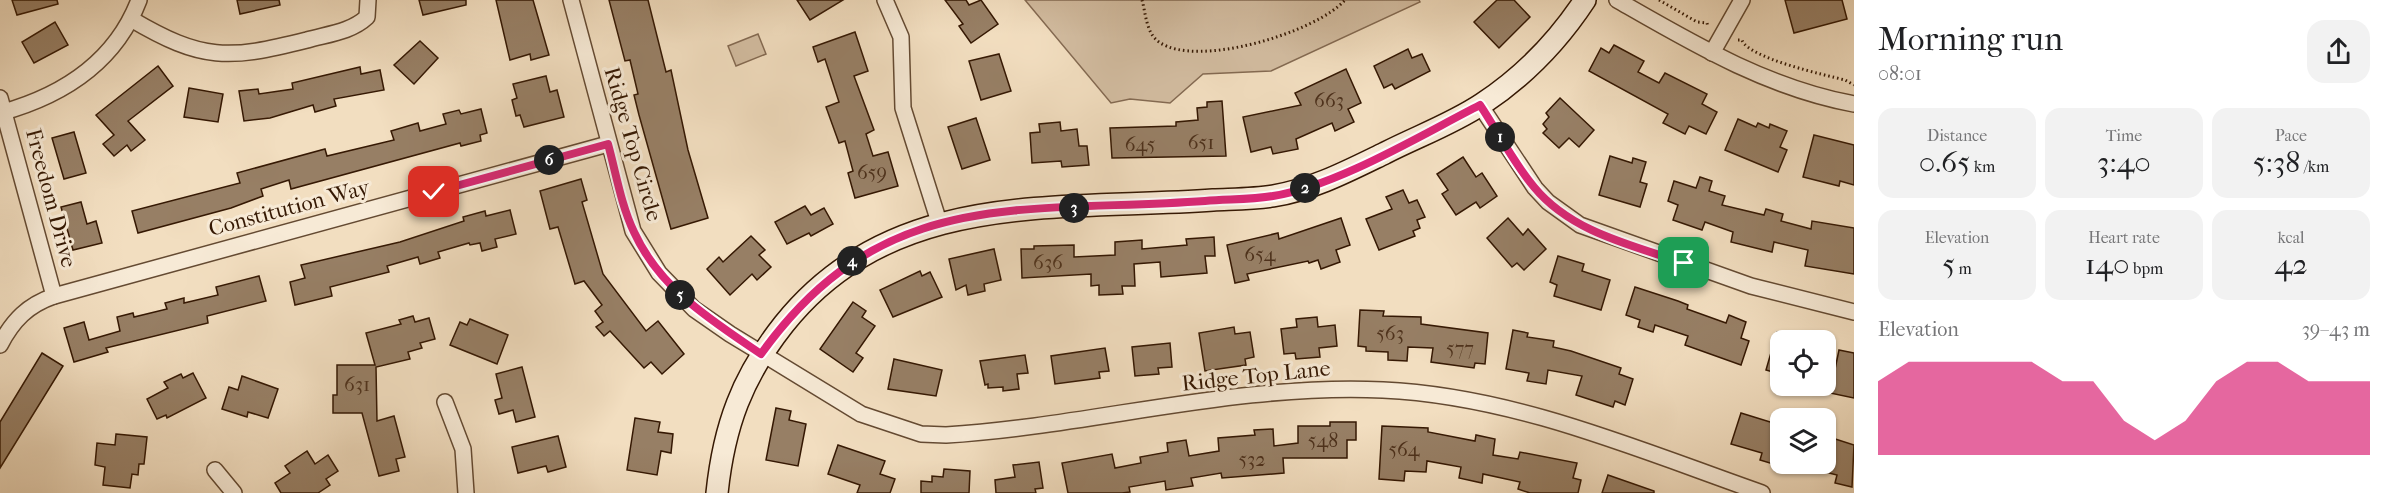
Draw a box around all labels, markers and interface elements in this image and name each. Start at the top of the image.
text: Morning run [1878,20,2063,59]
button: share [2307,20,2370,83]
text: 08:01 [1878,62,1922,85]
street label: Ridge Top Circle [599,64,667,224]
house number: 663 [1314,89,1344,112]
pin: 1 [1485,122,1515,152]
street label: Freedom Drive [20,126,82,270]
text: Distance [1927,126,1987,145]
text: Time [2106,126,2142,145]
text: Pace [2275,126,2307,145]
text: 1 [1497,127,1503,146]
house number: 651 [1188,131,1214,154]
house number: 645 [1125,133,1155,156]
pin: 6 [534,145,564,175]
text: 0.65 [1919,145,1970,180]
text: 3:40 [2097,145,2151,180]
text: 5:38 [2253,145,2300,180]
text: 6 [545,150,553,169]
text: km [1970,157,1995,176]
text: /km [2300,157,2329,176]
house number: 659 [857,161,887,184]
pin [408,166,459,217]
pin: 2 [1290,173,1320,203]
street label: Constitution Way [206,174,374,242]
icon: check [417,175,450,208]
text: 2 [1301,178,1309,197]
pin: 3 [1059,193,1089,223]
text: 3 [1071,198,1077,217]
text: Elevation [1925,228,1989,247]
text: Heart rate [2088,228,2160,247]
text: kcal [2278,228,2304,247]
pin [1658,237,1709,288]
house number: 654 [1244,243,1277,266]
pin: 4 [837,246,867,276]
icon: arrive [1667,246,1700,279]
text: 5 [1942,247,1955,282]
text: 140 [2085,247,2130,282]
text: 42 [2274,247,2308,282]
text: 4 [847,251,857,270]
house number: 636 [1033,251,1063,274]
text: m [1955,259,1972,278]
text: bpm [2130,259,2163,278]
pin: 5 [665,280,695,310]
text: 5 [677,285,683,304]
text: Elevation [1878,318,1959,341]
text: 39–43 m [2302,318,2370,341]
house number: 563 [1376,322,1404,345]
map controls [1770,330,1836,474]
button: locate [1770,330,1836,396]
house number: 577 [1446,337,1474,360]
street label: Ridge Top Lane [1180,355,1332,397]
house number: 631 [344,373,370,396]
button: layers [1770,408,1836,474]
house number: 548 [1308,429,1338,452]
house number: 564 [1388,438,1421,461]
house number: 532 [1238,448,1266,471]

